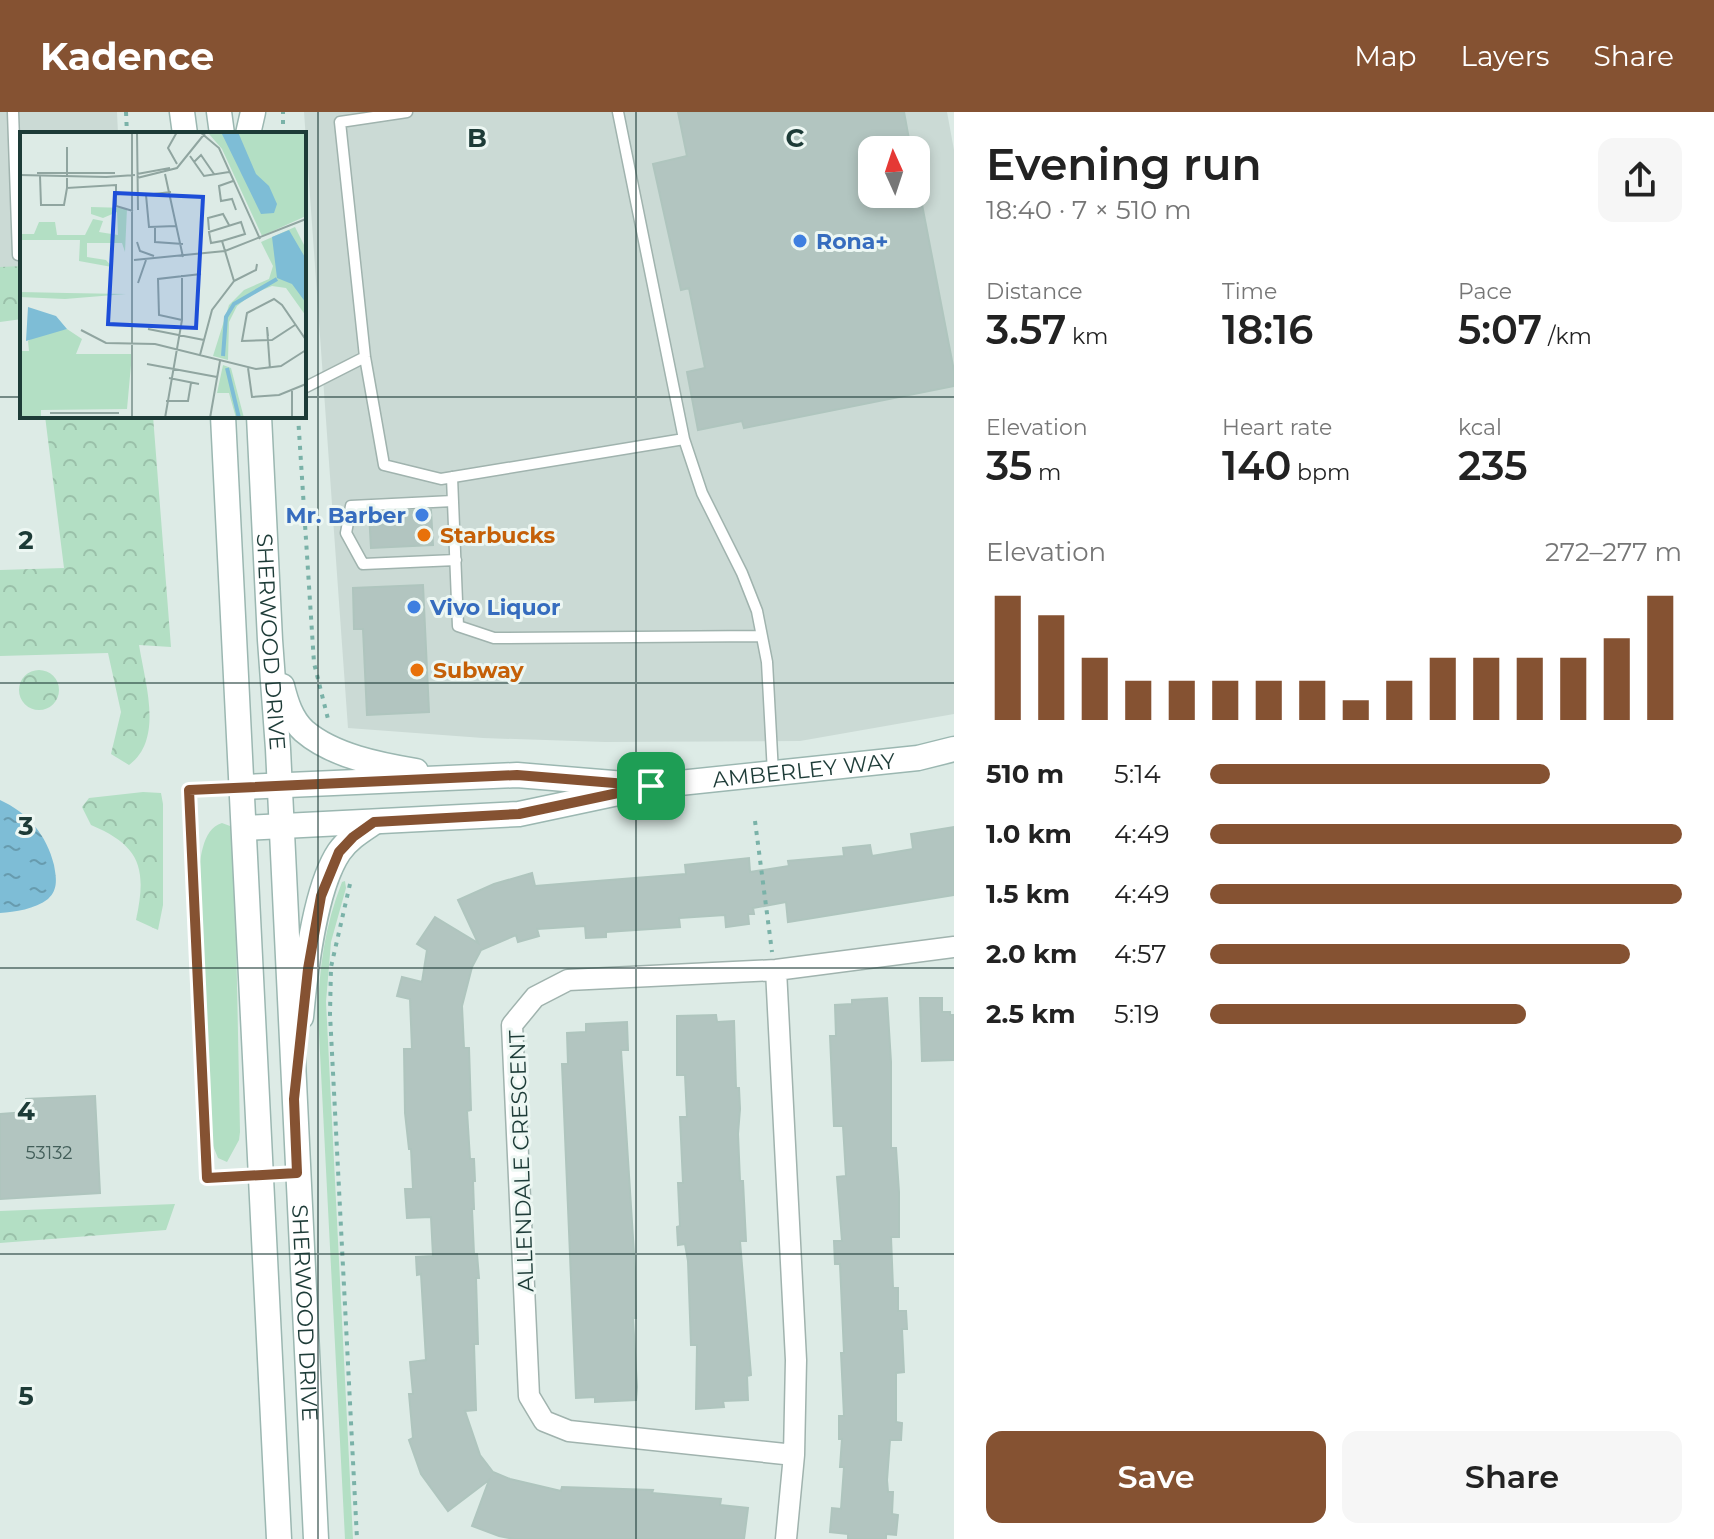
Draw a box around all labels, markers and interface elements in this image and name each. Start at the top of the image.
text: Kadence [40,33,214,80]
text: Map [1354,39,1417,73]
text: Layers [1461,39,1550,73]
text: Share [1594,39,1674,73]
text: B [467,122,487,154]
text: C [786,122,805,154]
inset map [20,132,306,418]
north arrow [858,136,930,208]
map controls [858,136,930,208]
text: Evening run [986,137,1262,191]
button: share [1598,138,1682,222]
text: 18:40 · 7 × 510 m [986,194,1192,226]
place label: Rona+ [816,228,889,255]
marker: Rona+ [791,232,809,250]
text: Distance [986,278,1083,305]
text: Time [1222,278,1277,305]
text: Pace [1458,278,1512,305]
text: 3.57 [986,305,1066,354]
text: 18:16 [1222,305,1313,354]
text: 5:07 [1458,305,1542,354]
text: km [1066,323,1108,350]
text: /km [1542,323,1592,350]
text: Elevation [986,414,1088,441]
text: Heart rate [1222,414,1332,441]
text: kcal [1458,414,1502,441]
text: 35 [986,441,1032,490]
text: 140 [1222,441,1291,490]
text: 235 [1458,441,1528,490]
text: m [1032,459,1061,486]
text: bpm [1291,459,1350,486]
place label: Mr. Barber [285,502,406,529]
marker: Mr. Barber [413,506,431,524]
place label: Starbucks [440,522,555,549]
text: 2 [18,524,34,556]
marker: Starbucks [415,526,433,544]
street label: SHERWOOD DRIVE [251,533,291,751]
text: Elevation [986,536,1106,568]
text: 272–277 m [1545,536,1682,568]
place label: Vivo Liquor [429,594,560,621]
marker: Vivo Liquor [405,598,423,616]
place label: Subway [433,657,525,684]
marker: Subway [408,661,426,679]
street label: AMBERLEY WAY [711,747,897,793]
pin [617,752,685,820]
text: 510 m [986,758,1064,790]
text: 5:14 [1114,758,1161,790]
icon: arrive [629,764,673,808]
text: 3 [17,810,34,842]
text: 1.0 km [986,818,1072,850]
text: 4:49 [1114,818,1170,850]
text: 1.5 km [986,878,1070,910]
text: 4:49 [1114,878,1170,910]
text: 2.0 km [986,938,1077,970]
text: 4:57 [1114,938,1167,970]
text: 2.5 km [986,998,1075,1030]
text: 5:19 [1114,998,1159,1030]
street label: ALLENDALE CRESCENT [503,1029,540,1292]
text: 4 [17,1095,35,1127]
house number: 53132 [25,1142,73,1164]
street label: SHERWOOD DRIVE [286,1204,323,1422]
text: 5 [18,1380,34,1412]
button: Save [986,1431,1326,1523]
button: Share [1342,1431,1682,1523]

